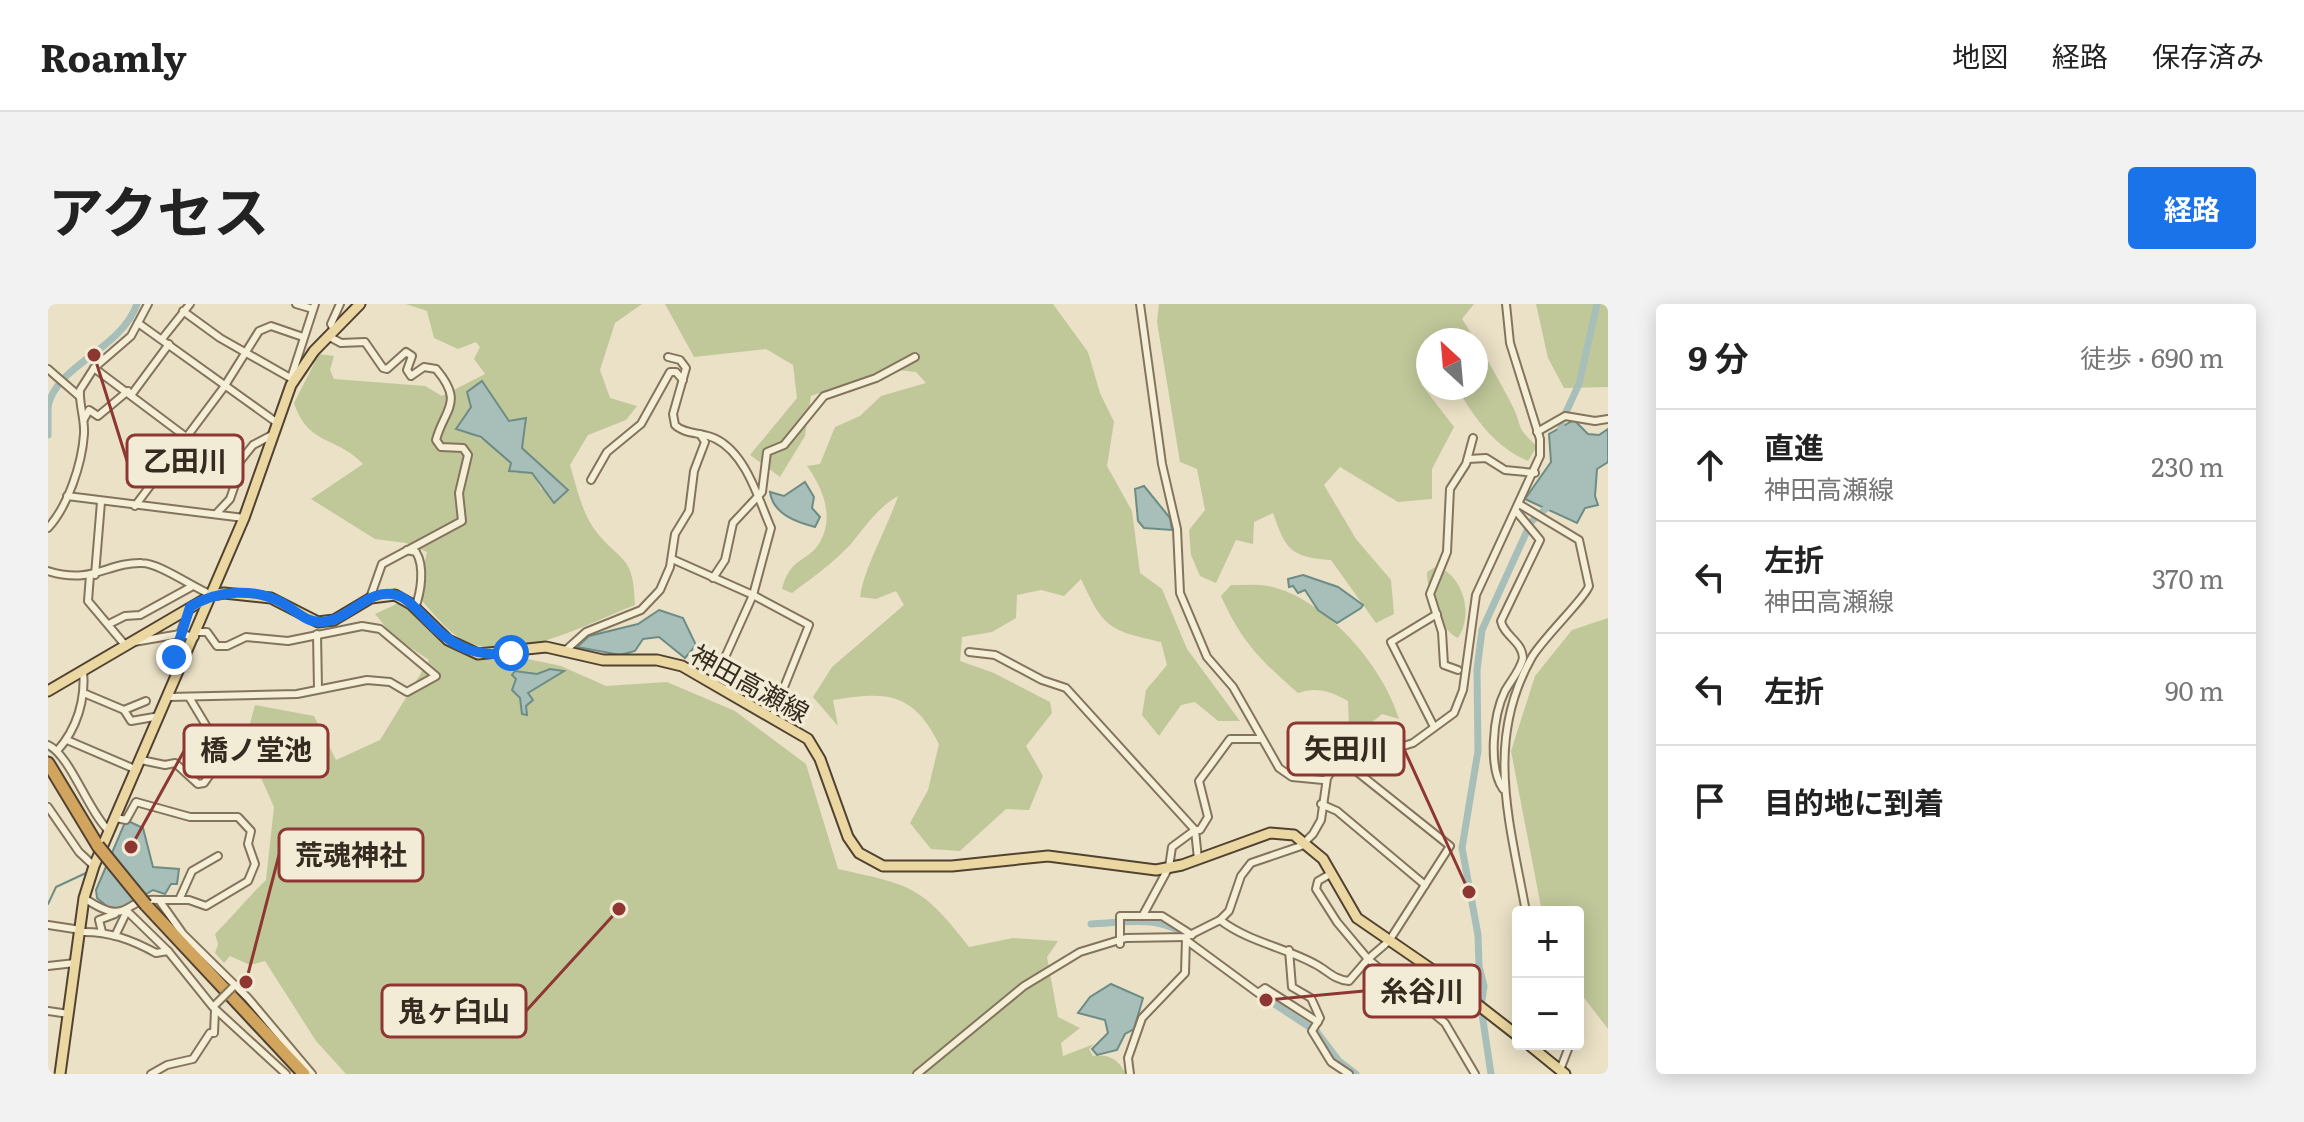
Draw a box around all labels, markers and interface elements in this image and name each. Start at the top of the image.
text: Roamly [40,27,186,84]
text: 地図 [1952,34,2008,76]
text: 経路 [2052,34,2108,76]
text: 保存済み [2152,34,2264,76]
text: アクセス [48,167,269,250]
button: 経路 [2128,167,2256,249]
north arrow [1416,328,1488,400]
text: 9 分 [1688,331,1748,381]
text: 徒歩 · 690 m [2080,337,2224,376]
text: 直進 [1764,424,1824,468]
callout: 乙田川 [127,435,243,487]
text: 乙田川 [143,438,227,480]
icon: ahead [1688,443,1732,487]
text: 230 m [2151,446,2224,485]
text: 神田高瀬線 [1764,468,1894,507]
text: 左折 [1764,536,1824,580]
icon: left [1688,555,1732,599]
text: 370 m [2152,558,2224,597]
text: 神田高瀬線 [1764,580,1894,619]
street label: 神田高瀬線 [685,633,817,731]
route start [493,635,529,671]
route end [156,639,192,675]
icon: left [1688,667,1732,711]
text: 左折 [1764,667,1824,711]
text: 90 m [2165,670,2224,709]
callout: 矢田川 [1288,723,1404,775]
callout: 橋ノ堂池 [184,725,328,777]
text: 矢田川 [1304,726,1388,768]
text: 橋ノ堂池 [200,727,312,769]
icon: arrive [1688,779,1732,823]
text: 目的地に到着 [1764,779,1944,823]
callout: 荒魂神社 [279,829,423,881]
text: 荒魂神社 [295,832,407,874]
map controls [1512,906,1584,1050]
button: + [1512,906,1584,978]
callout: 糸谷川 [1364,965,1480,1017]
text: 糸谷川 [1380,968,1464,1010]
button: − [1512,978,1584,1050]
callout: 鬼ヶ臼山 [382,985,526,1037]
text: 鬼ヶ臼山 [398,988,510,1030]

